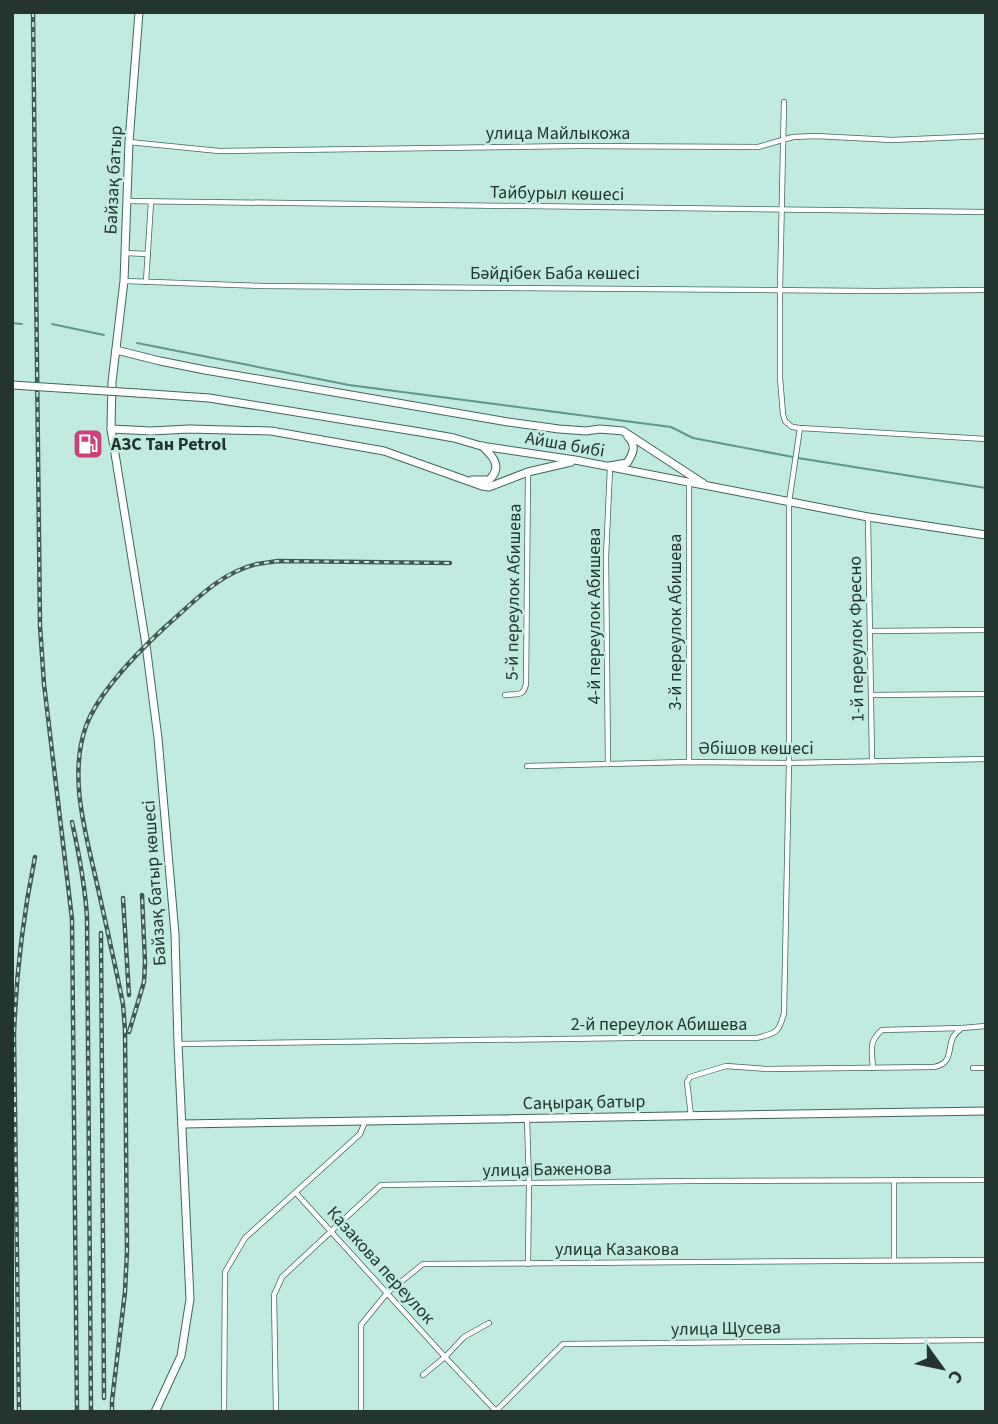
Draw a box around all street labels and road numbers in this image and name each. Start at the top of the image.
street label: улица Майлыкожа [486,121,630,146]
street label: Байзақ батыр [98,125,129,235]
street label: Тайбурыл көшесі [490,180,624,207]
street label: Бәйдібек Баба көшесі [470,261,640,286]
street label: Айша бибі [523,425,607,464]
street label: 5-й переулок Абишева [499,503,528,681]
street label: 4-й переулок Абишева [582,528,607,704]
street label: 3-й переулок Абишева [663,534,688,710]
street label: 1-й переулок Фресно [843,556,870,722]
street label: Әбішов көшесі [698,736,814,761]
street label: Байзақ батыр көшесі [136,799,173,967]
street label: 2-й переулок Абишева [571,1012,747,1037]
street label: Саңырақ батыр [522,1089,646,1116]
street label: улица Баженова [482,1156,612,1183]
street label: Казакова переулок [321,1201,441,1330]
street label: улица Казакова [555,1237,679,1262]
street label: улица Щусева [671,1315,781,1342]

